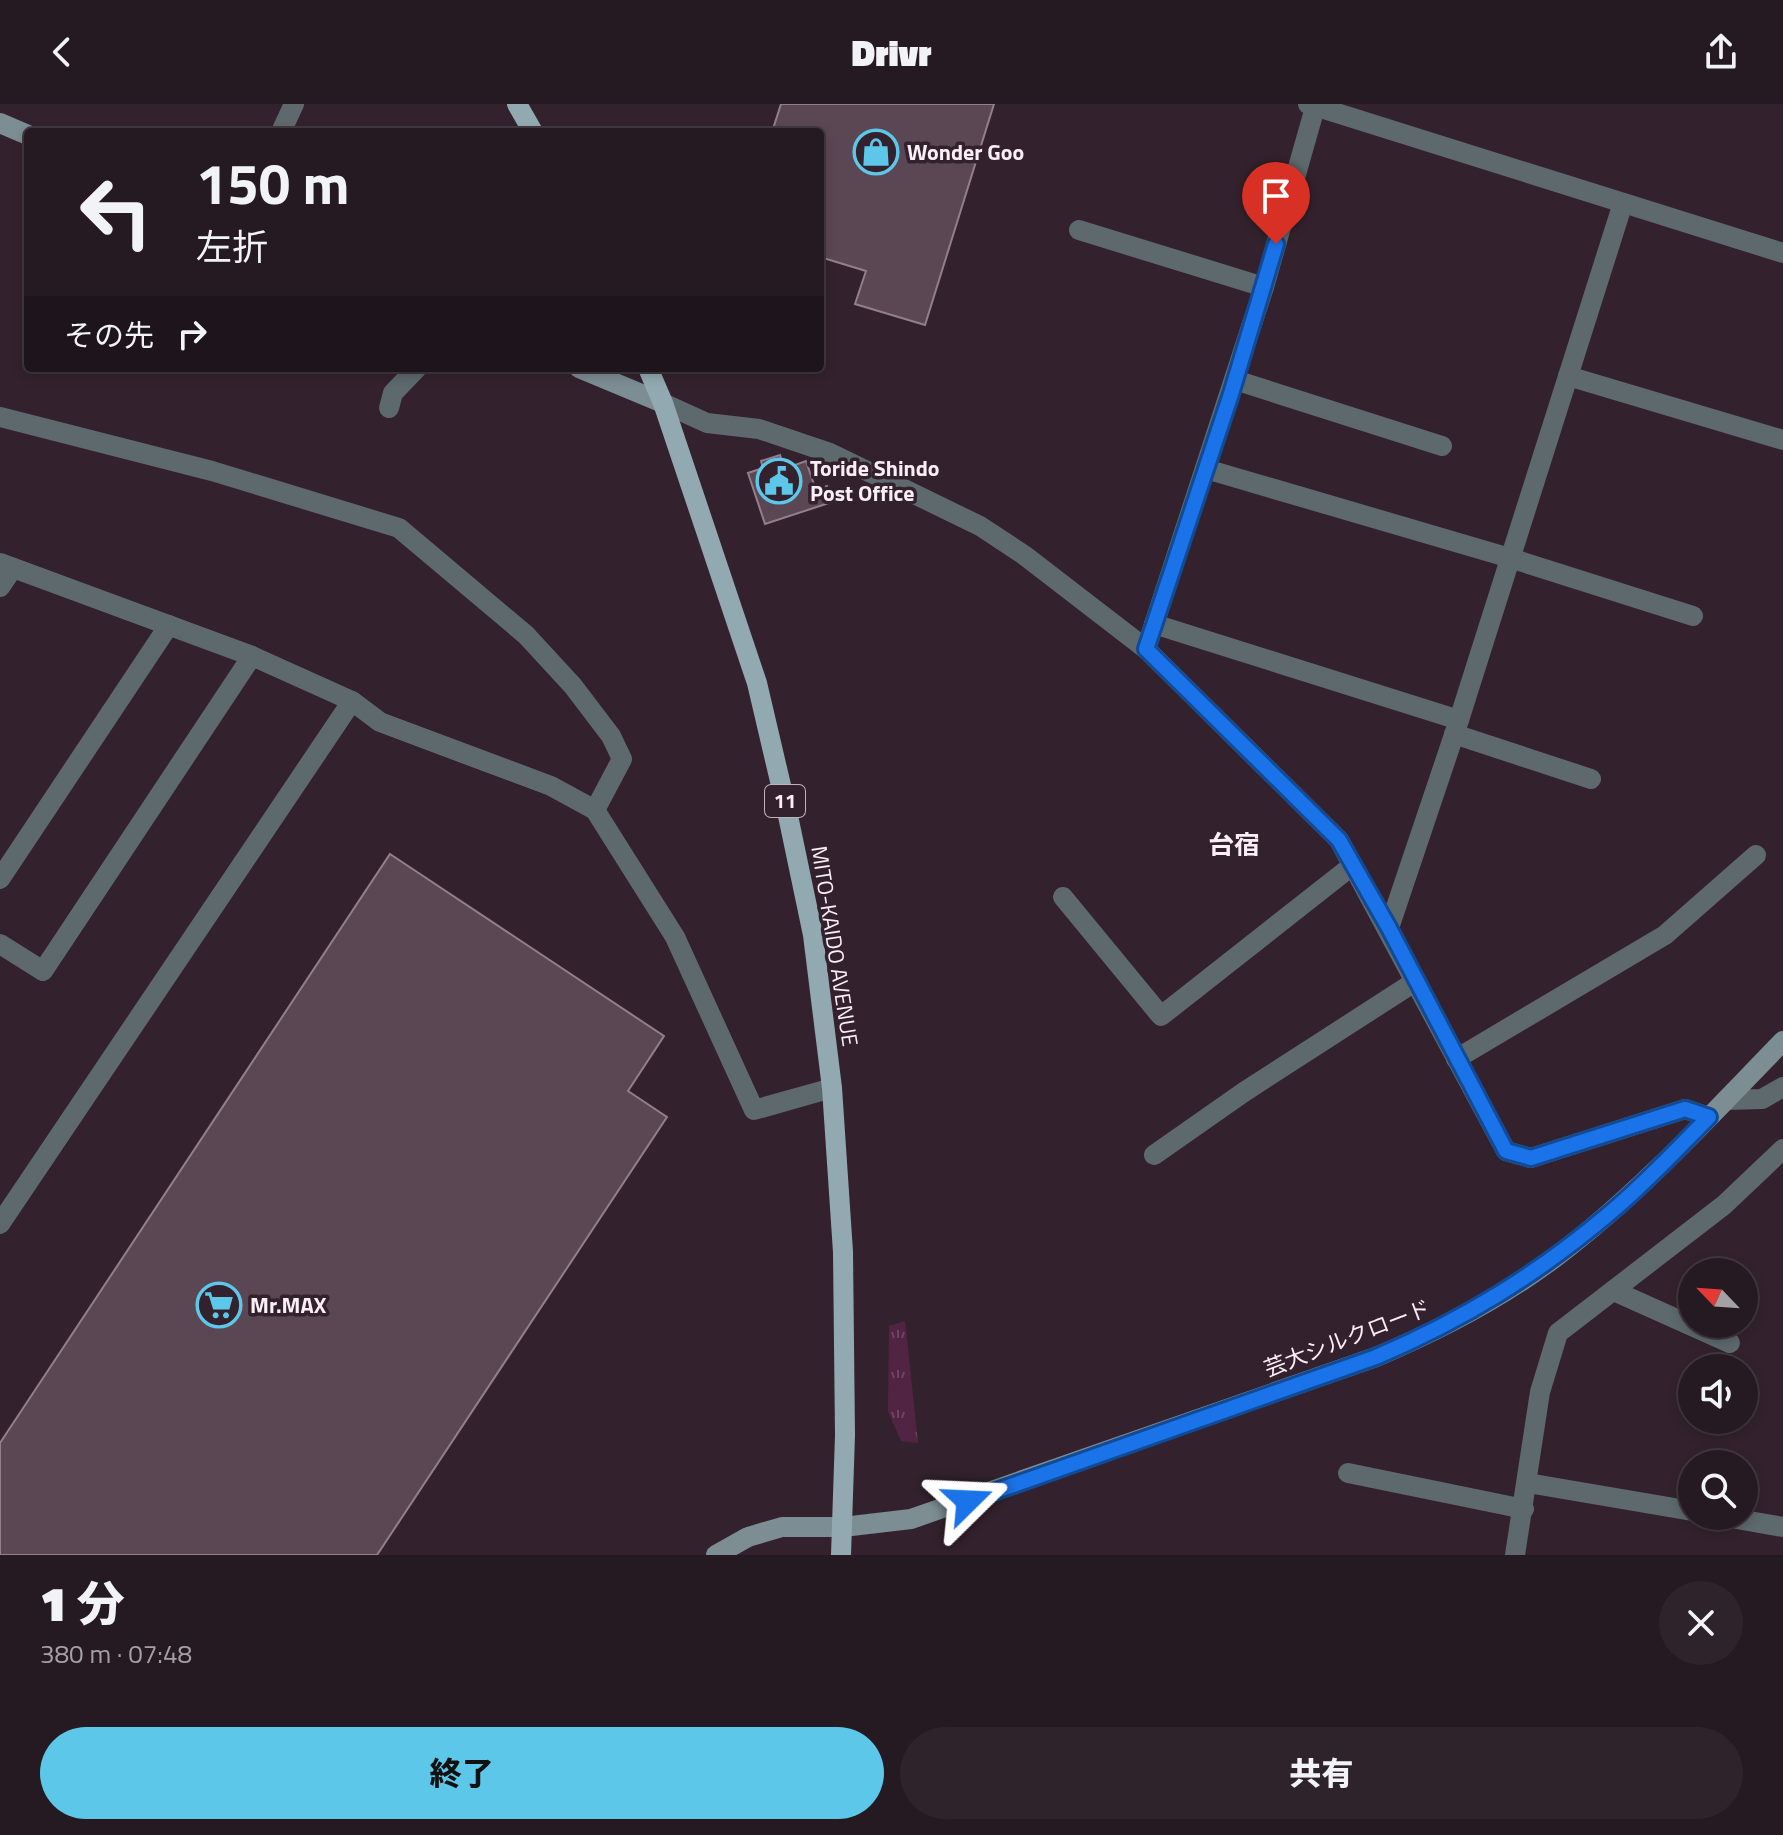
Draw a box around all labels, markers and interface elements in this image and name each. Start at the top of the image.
text: Drivr [852,25,931,80]
icon: back [40,30,84,74]
icon: share [1699,30,1743,74]
shop icon: Wonder Goo [852,128,900,176]
place label: Wonder Goo [907,135,1024,169]
text: 150 m [196,141,349,226]
icon: left [64,160,168,264]
pin [1242,162,1310,244]
icon: arrive [1254,174,1298,218]
text: 左折 [196,219,268,274]
text: その先 [64,312,154,358]
icon: right [170,312,214,356]
place label: Toride Shindo Post Office [810,451,940,510]
public building icon: Toride Shindo Post Office [755,457,803,505]
road number: 11 [765,785,805,817]
district label: 台宿 [1208,825,1260,864]
street label: MITO-KAIDO AVENUE [802,843,868,1049]
north arrow [1678,1258,1758,1338]
map controls [1678,1258,1758,1530]
supermarket icon: Mr.MAX [195,1281,243,1329]
place label: Mr.MAX [250,1288,327,1322]
street label: 芸大シルクロード [1259,1291,1435,1385]
button: sound [1678,1354,1758,1434]
button: search [1678,1450,1758,1530]
position arrow [926,1459,1010,1543]
text: 1 分 [40,1567,125,1640]
button: close [1659,1581,1743,1665]
text: 380 m · 07:48 [40,1634,192,1673]
button: 終了 [40,1727,884,1819]
button: 共有 [900,1727,1743,1819]

